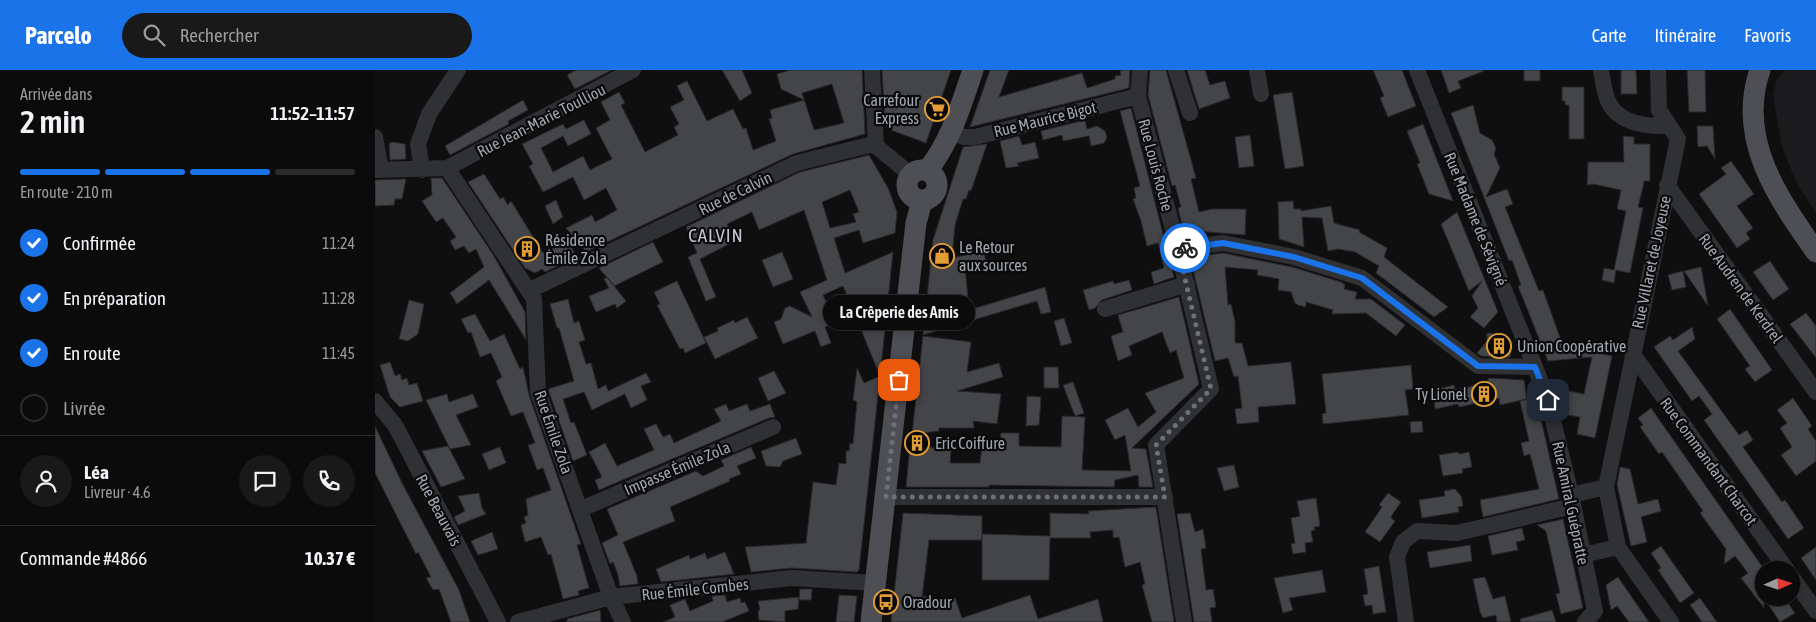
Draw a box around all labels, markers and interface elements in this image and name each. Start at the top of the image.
search box [122,13,472,58]
icon: search [140,21,168,49]
text: Parcelo [25,22,92,49]
text: Rechercher [180,24,259,46]
text: Carte [1592,25,1626,46]
text: Itinéraire [1654,25,1716,46]
text: Favoris [1744,25,1791,46]
street label: Rue Jean-Marie Toulliou [474,80,608,160]
text: Arrivée dans [20,85,92,103]
place label: Carrefour Express [863,91,919,128]
supermarket icon: Carrefour Express [924,96,950,122]
street label: Rue Maurice Bigot [992,97,1099,141]
text: 11:52–11:57 [270,102,355,124]
text: 2 min [20,103,85,140]
street label: Rue Louis Roche [1135,117,1177,213]
street label: Rue Madame de Sévigné [1440,150,1511,289]
street label: Rue de Calvin [696,168,774,218]
text: En route · 210 m [20,183,113,201]
street label: Rue Villaret de Joyeuse [1628,194,1675,330]
courier [1160,223,1210,273]
district label: CALVIN [688,224,744,246]
icon: check [20,229,48,257]
street label: Rue Audren de Kerdrel [1695,230,1787,347]
place label: Résidence Émile Zola [545,231,607,267]
text: Confirmée [63,232,136,254]
text: 11:24 [322,234,355,252]
icon: bike [1171,234,1199,262]
building icon: Résidence Émile Zola [514,236,540,262]
place label: Le Retour aux sources [959,238,1028,274]
shop icon: Le Retour aux sources [929,243,955,269]
icon: check [20,284,48,312]
text: En préparation [63,287,166,309]
text: 11:28 [322,289,355,307]
callout: La Crêperie des Amis [823,295,975,330]
text: La Crêperie des Amis [839,303,959,321]
building icon: Union Coopérative [1486,333,1512,359]
place label: Union Coopérative [1517,337,1626,356]
icon: check [20,339,48,367]
text: En route [63,342,121,364]
text: 11:45 [322,344,355,362]
pin [878,359,920,401]
icon: bag [885,366,913,394]
pin [1527,379,1569,421]
building icon: Ty Lionel [1471,381,1497,407]
place label: Ty Lionel [1415,385,1468,404]
icon: home [1534,386,1562,414]
street label: Rue Émile Zola [531,388,577,476]
street label: Rue Commandant Charcot [1657,394,1761,528]
text: Livrée [63,397,105,419]
building icon: Eric Coiffure [904,430,930,456]
place label: Eric Coiffure [935,434,1005,452]
street label: Impasse Émile Zola [621,438,733,499]
street label: Rue Amiral Guépratte [1548,440,1593,567]
button: person [20,455,72,507]
button: chat [239,455,291,507]
button: phone [303,455,355,507]
text: Léa [84,461,109,483]
street label: Rue Beauvais [413,471,466,549]
text: Livreur · 4.6 [84,483,151,501]
text: Commande #4866 [20,547,147,569]
text: 10.37 € [305,547,355,569]
north arrow [1755,561,1800,606]
map controls [1755,561,1800,606]
street label: Rue Émile Combes [641,574,750,604]
bus stop icon: Oradour [873,589,899,615]
place label: Oradour [903,593,952,611]

